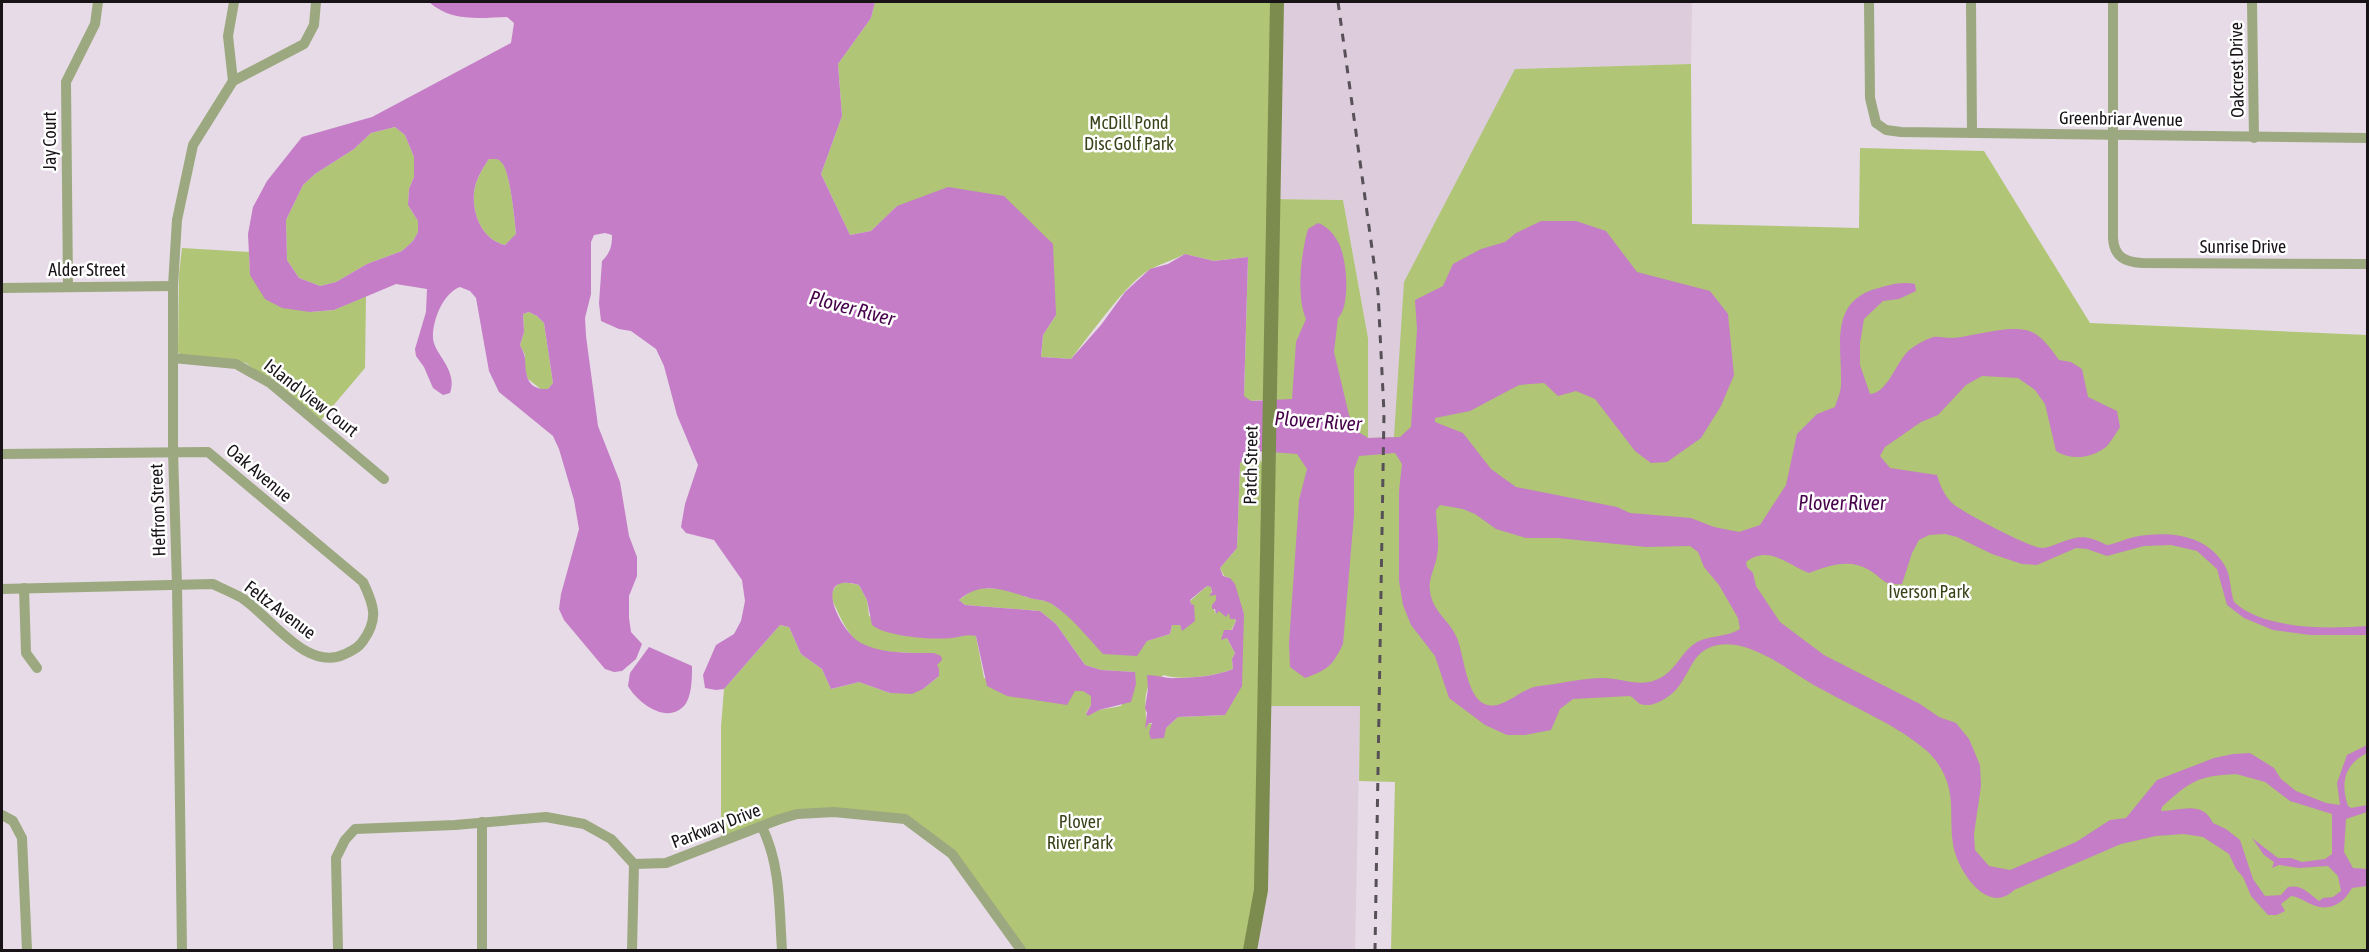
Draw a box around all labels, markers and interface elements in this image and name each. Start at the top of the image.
street label: Oakcrest Drive [2225,22,2248,118]
street label: Greenbriar Avenue [2059,107,2183,130]
street label: Jay Court [39,111,60,171]
park label: McDill Pond Disc Golf Park [1084,112,1174,154]
street label: Sunrise Drive [2200,236,2286,257]
street label: Alder Street [48,259,126,280]
water label: Plover River [807,285,898,330]
street label: Island View Court [260,354,363,441]
water label: Plover River [1274,406,1364,435]
street label: Patch Street [1239,425,1262,505]
street label: Oak Avenue [222,439,296,506]
street label: Heffron Street [145,463,170,557]
water label: Plover River [1798,491,1887,514]
street label: Feltz Avenue [241,576,320,643]
park label: Iverson Park [1888,581,1970,602]
street label: Parkway Drive [668,799,763,852]
park label: Plover River Park [1047,811,1113,853]

